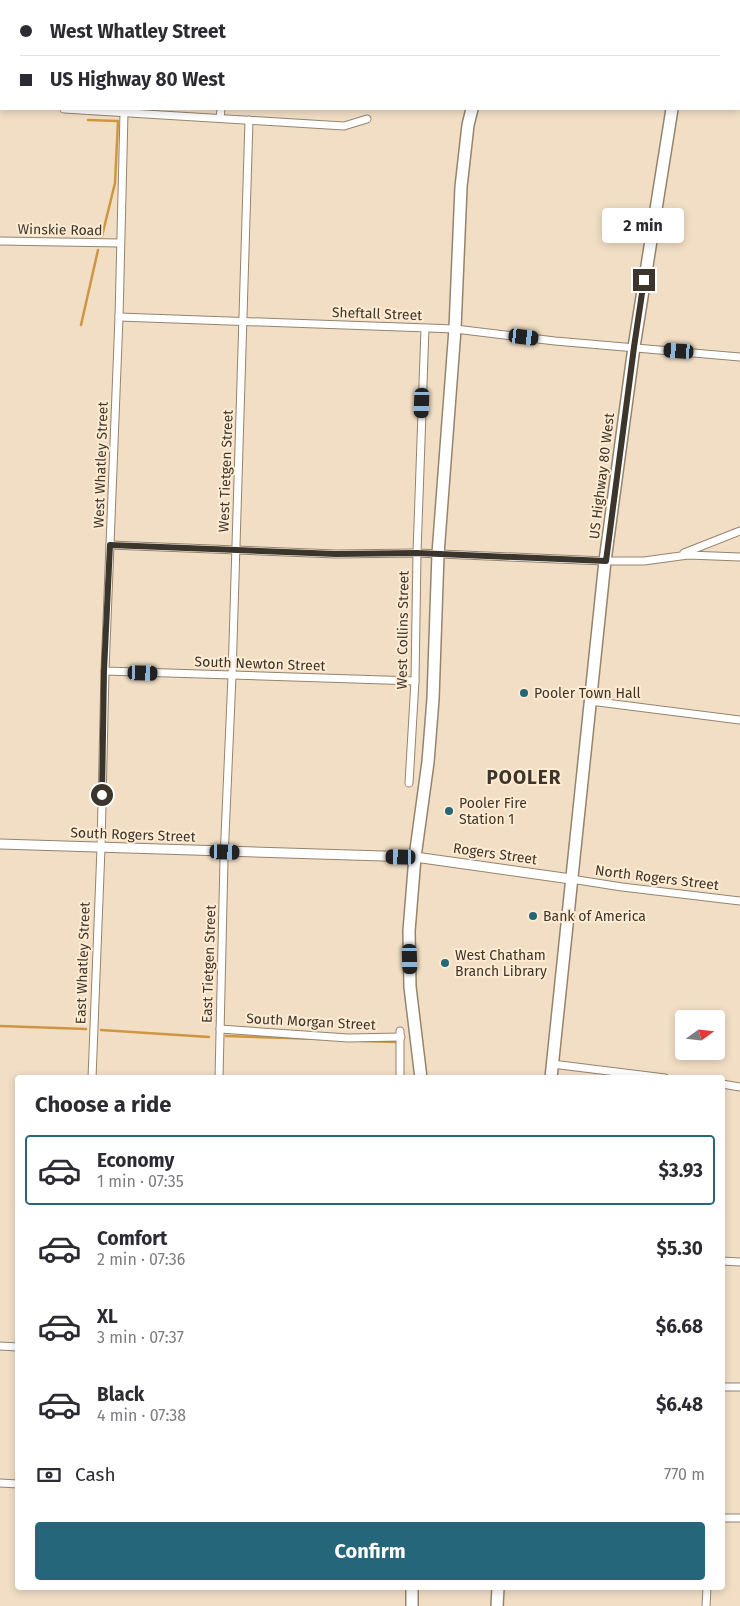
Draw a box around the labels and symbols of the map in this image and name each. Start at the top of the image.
callout: 2 min [603,208,685,242]
street label: Winskie Road [17,221,103,239]
route end [633,269,655,291]
street label: Sheftall Street [331,304,423,324]
car [508,328,539,346]
car [663,342,694,360]
car [413,388,430,418]
street label: West Whatley Street [90,400,112,529]
street label: West Tietgen Street [215,409,237,533]
street label: US Highway 80 West [586,411,618,540]
street label: West Collins Street [393,570,413,689]
street label: South Newton Street [194,653,327,675]
car [127,665,158,681]
place label: Pooler Town Hall [534,685,641,702]
marker: Pooler Town Hall [518,687,530,699]
district label: POOLER [486,766,562,789]
route start [91,784,113,806]
place label: Pooler Fire Station 1 [459,795,527,828]
marker: Pooler Fire Station 1 [443,805,455,817]
street label: South Rogers Street [70,824,197,846]
street label: Rogers Street [452,840,539,868]
car [209,844,240,860]
car [385,849,416,865]
street label: North Rogers Street [594,862,721,894]
street label: East Whatley Street [72,901,94,1025]
street label: East Tietgen Street [198,904,220,1023]
place label: Bank of America [543,908,646,925]
marker: Bank of America [527,910,539,922]
car [401,944,418,974]
place label: West Chatham Branch Library [455,947,547,980]
marker: West Chatham Branch Library [439,957,451,969]
street label: South Morgan Street [246,1010,377,1034]
north arrow [675,1010,725,1060]

